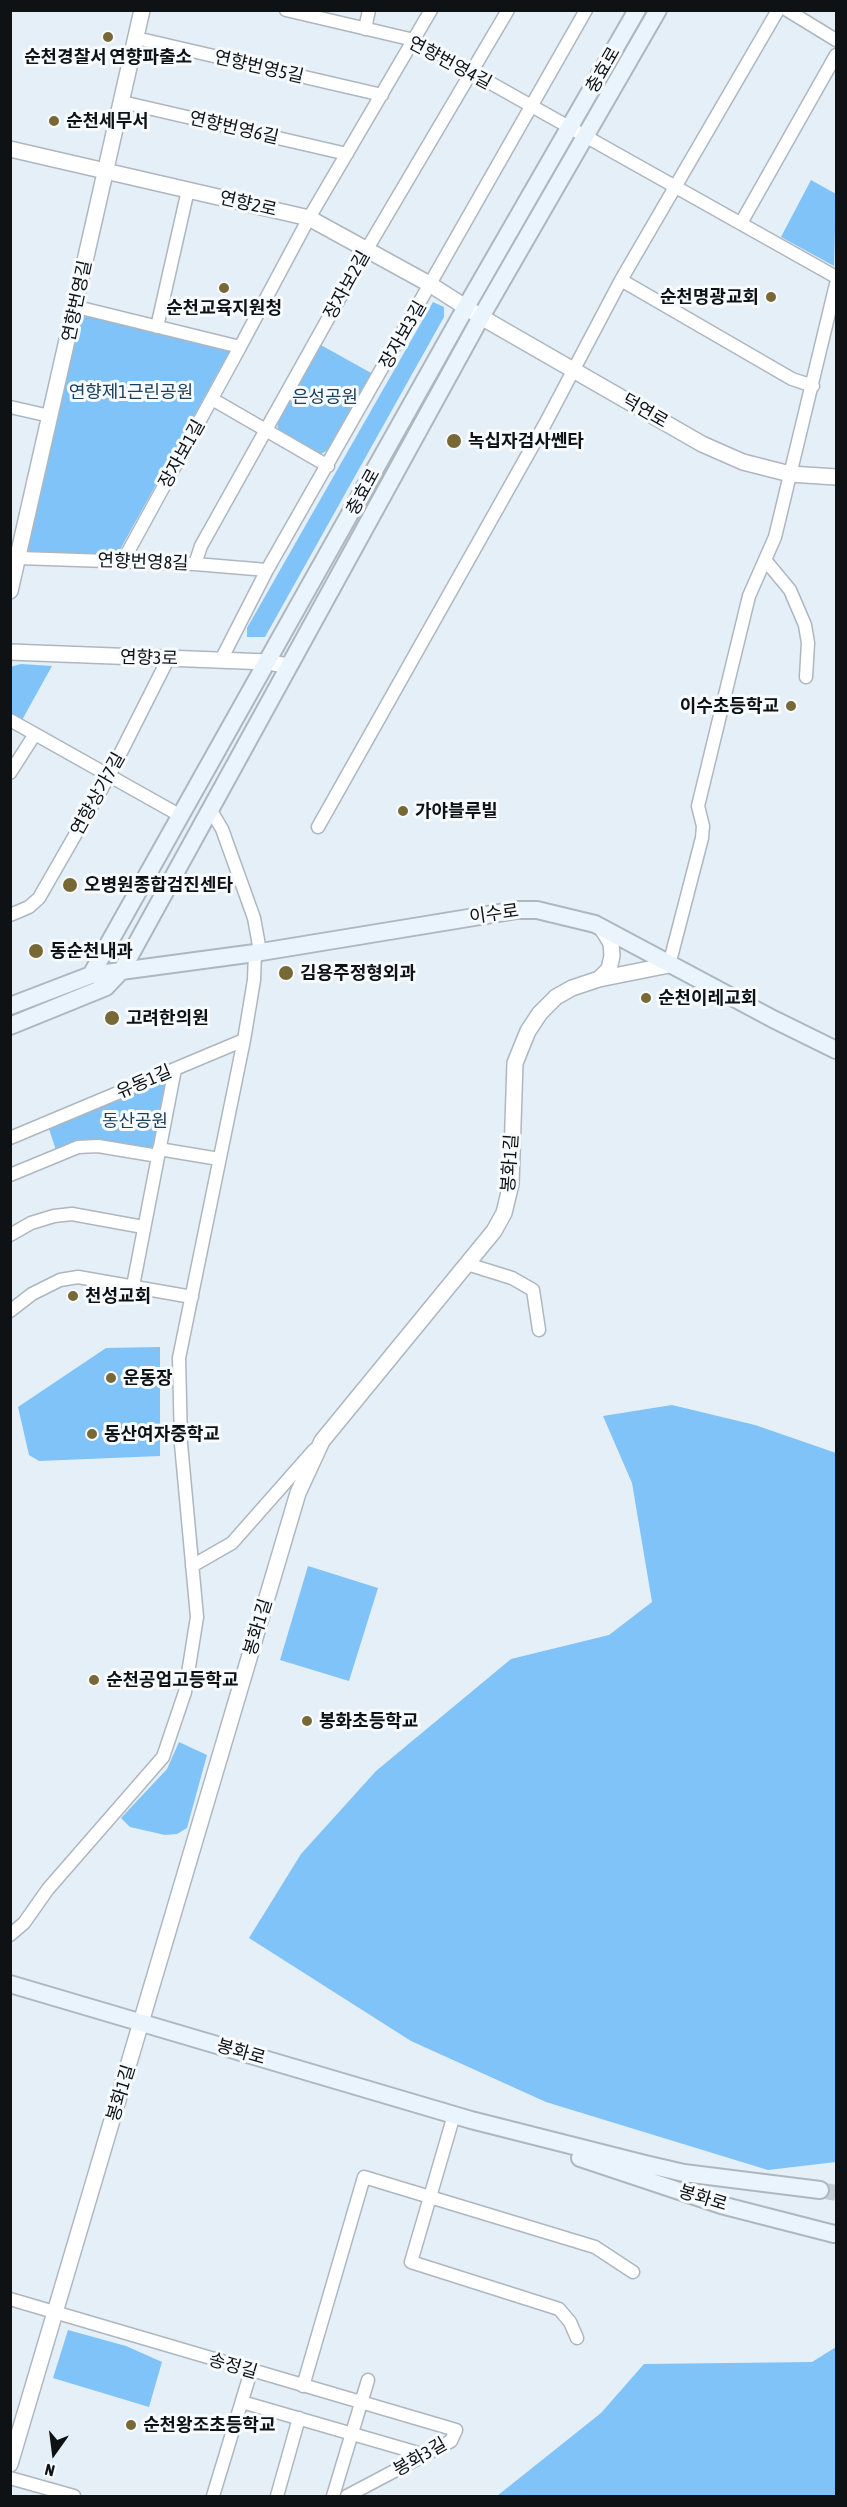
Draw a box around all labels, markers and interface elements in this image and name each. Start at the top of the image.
marker: 순천경찰서 연향파출소 [101,30,115,44]
street label: 연향번영4길 [405,32,495,94]
street label: 충효로 [581,43,625,97]
place label: 순천경찰서 연향파출소 [24,46,192,68]
street label: 연향번영5길 [212,46,306,88]
street label: 연향번영6길 [187,107,281,149]
place label: 순천세무서 [66,110,149,132]
marker: 순천세무서 [47,114,61,128]
street label: 연향2로 [217,187,279,221]
street label: 장자보2길 [319,247,375,323]
street label: 연향번영길 [58,258,96,344]
marker: 순천교육지원청 [217,281,231,295]
place label: 순천명광교회 [660,286,759,308]
marker: 순천명광교회 [764,290,778,304]
place label: 순천교육지원청 [166,297,282,319]
street label: 장자보3길 [375,297,431,373]
park label: 연향제1근린공원 [69,381,193,403]
park label: 은성공원 [292,386,358,408]
street label: 덕연로 [618,389,672,433]
street label: 장자보1길 [154,416,210,492]
place label: 녹십자검사쎈타 [468,430,584,452]
marker: 녹십자검사쎈타 [445,432,463,450]
street label: 충효로 [342,465,384,519]
street label: 연향번영8길 [97,550,189,574]
street label: 연향3로 [120,646,178,670]
place label: 이수초등학교 [680,695,779,717]
marker: 이수초등학교 [784,699,798,713]
street label: 연향상가7길 [66,749,130,839]
place label: 가야블루빌 [415,800,498,822]
marker: 가야블루빌 [396,804,410,818]
place label: 오병원종합검진센타 [84,874,233,896]
marker: 오병원종합검진센타 [61,876,79,894]
street label: 이수로 [468,900,520,928]
place label: 동순천내과 [50,940,133,962]
marker: 동순천내과 [27,942,45,960]
place label: 김용주정형외과 [300,962,416,984]
marker: 김용주정형외과 [277,964,295,982]
place label: 순천이레교회 [658,987,757,1009]
marker: 순천이레교회 [639,991,653,1005]
place label: 고려한의원 [126,1007,209,1029]
marker: 고려한의원 [103,1009,121,1027]
street label: 유동1길 [113,1061,175,1103]
park label: 동산공원 [102,1110,168,1132]
street label: 봉화1길 [497,1133,523,1193]
place label: 천성교회 [85,1285,151,1307]
marker: 천성교회 [66,1289,80,1303]
place label: 운동장 [123,1367,173,1389]
marker: 운동장 [104,1371,118,1385]
place label: 동산여자중학교 [104,1423,220,1445]
marker: 동산여자중학교 [85,1427,99,1441]
street label: 봉화1길 [239,1596,277,1658]
place label: 순천공업고등학교 [106,1669,238,1691]
marker: 순천공업고등학교 [87,1673,101,1687]
place label: 봉화초등학교 [319,1710,418,1732]
marker: 봉화초등학교 [300,1714,314,1728]
street label: 봉화로 [214,2035,268,2069]
street label: 봉화1길 [102,2062,140,2124]
street label: 봉화로 [676,2180,730,2216]
street label: 송정길 [206,2349,260,2383]
place label: 순천왕조초등학교 [143,2414,275,2436]
marker: 순천왕조초등학교 [124,2418,138,2432]
north arrow [24,2423,84,2483]
street label: 봉화3길 [389,2433,451,2481]
text: N [43,2461,56,2480]

